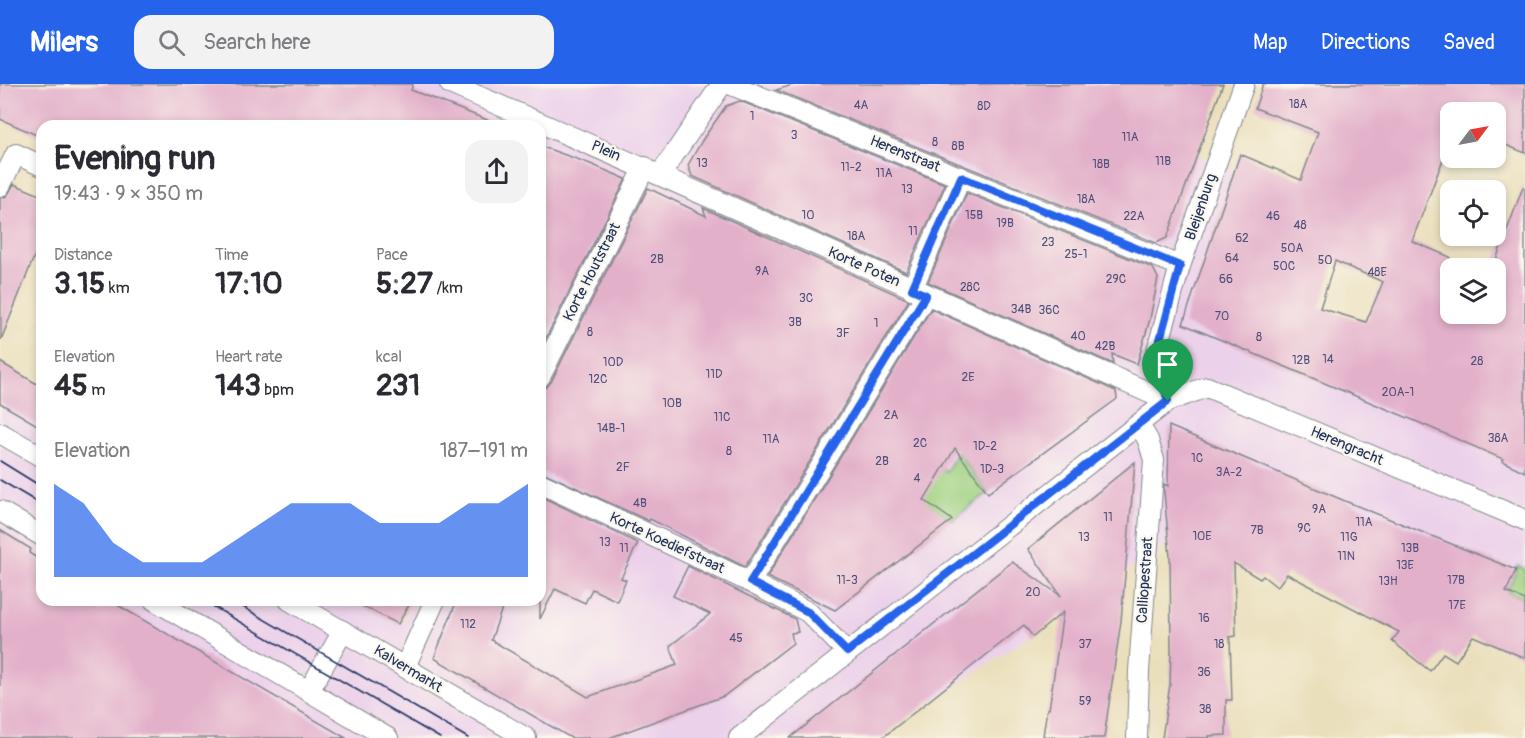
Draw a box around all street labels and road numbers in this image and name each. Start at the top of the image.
street label: Herenstraat [867,131,944,177]
street label: Plein [588,136,624,166]
street label: Bleijenburg [1181,171,1221,243]
street label: Korte Houtstraat [559,219,625,324]
street label: Korte Poten [825,243,903,291]
street label: Herengracht [1308,422,1387,470]
street label: Korte Koediefstraat [606,508,728,578]
street label: Calliopestraat [1133,535,1158,624]
street label: Kalvermarkt [370,641,447,697]

